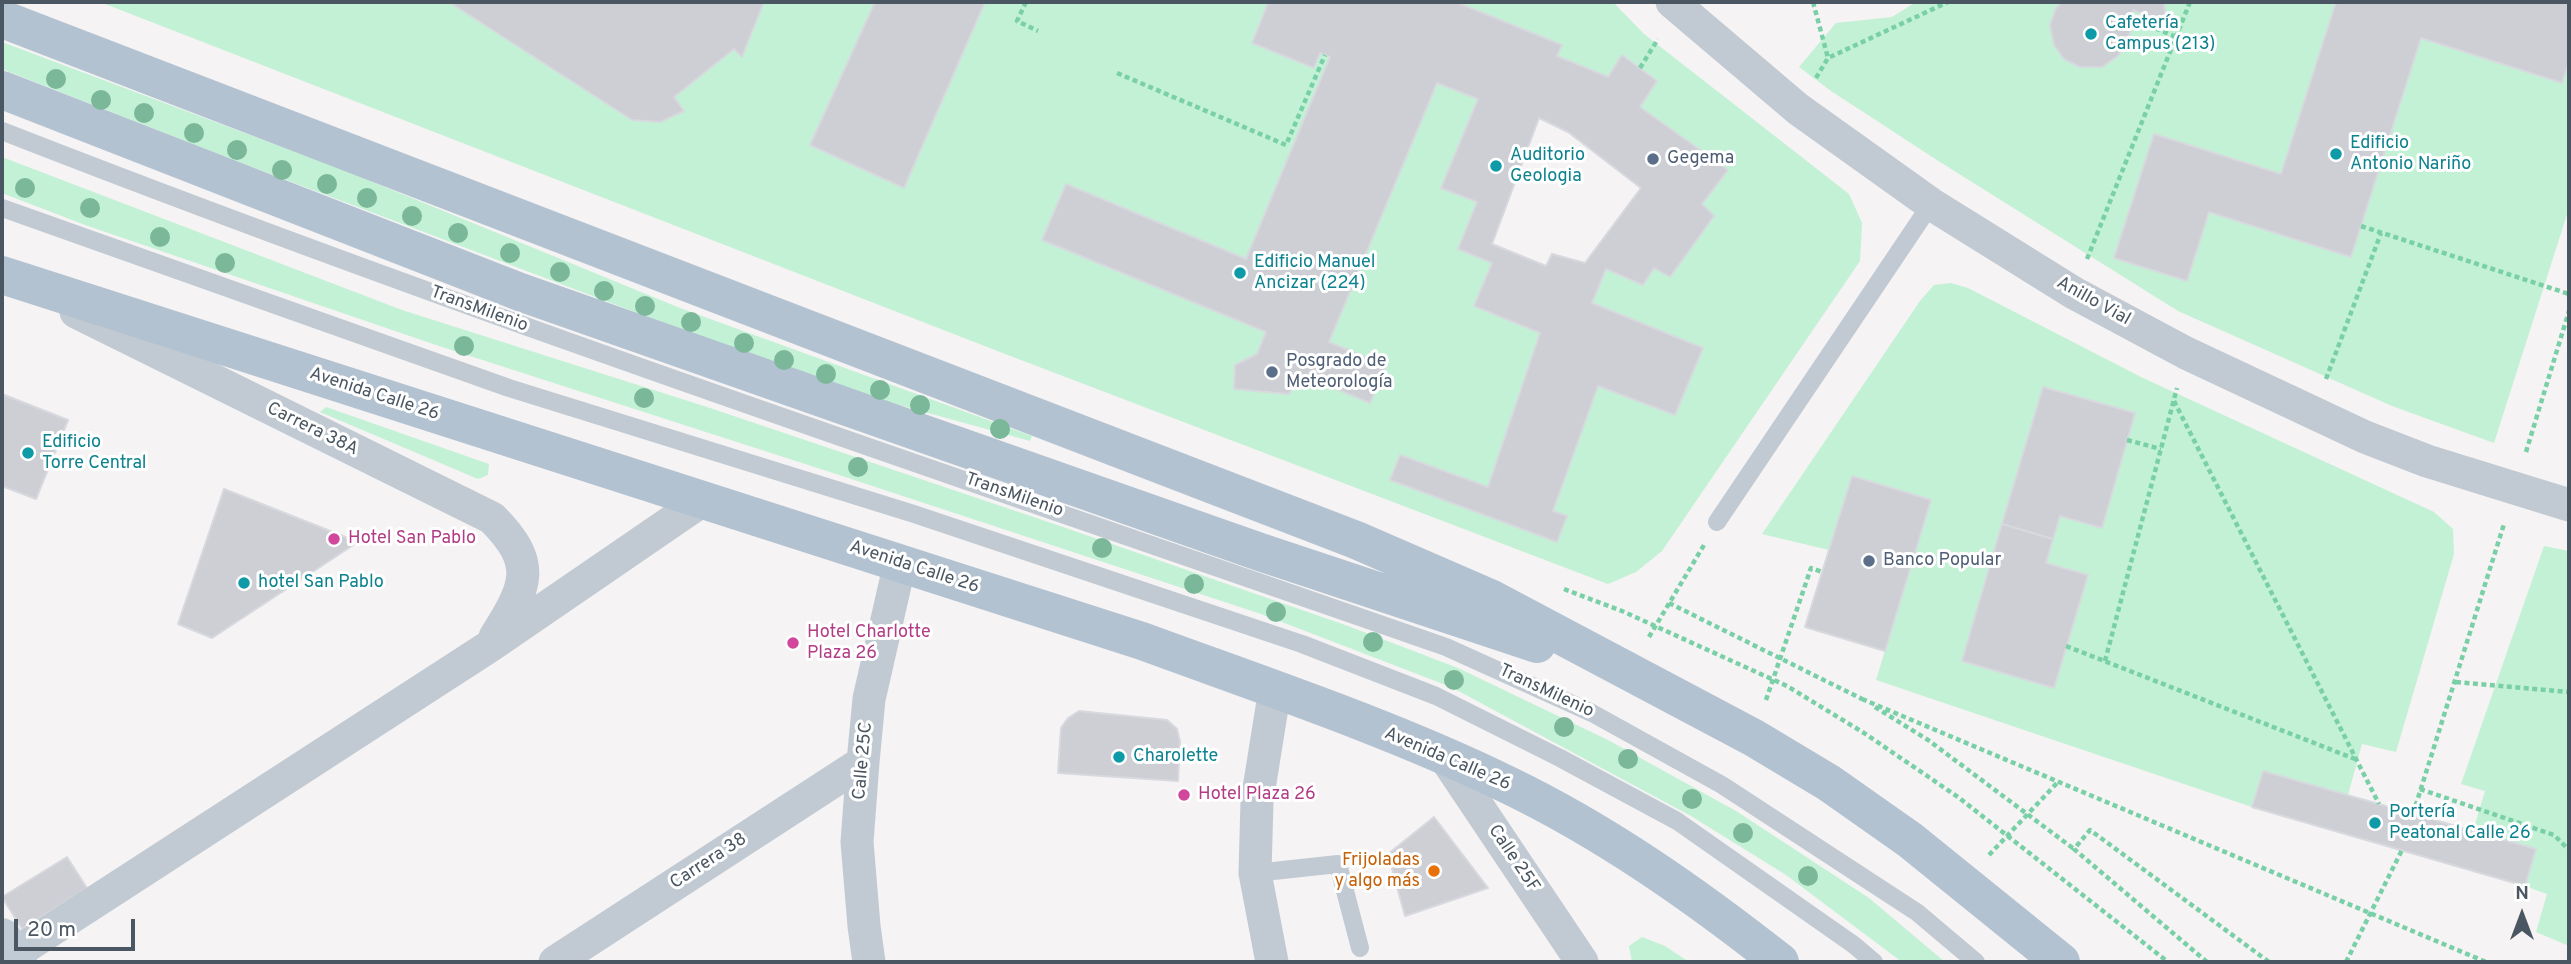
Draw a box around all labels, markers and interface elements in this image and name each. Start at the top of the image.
place label: Cafetería Campus (213) [2105,13,2216,56]
marker: Cafetería Campus (213) [2083,26,2099,42]
place label: Edificio Antonio Nariño [2350,133,2471,176]
place label: Auditorio Geologia [1510,145,1585,188]
marker: Edificio Antonio Nariño [2328,146,2344,162]
place label: Gegema [1667,148,1734,170]
marker: Gegema [1645,151,1661,167]
marker: Auditorio Geologia [1488,158,1504,174]
place label: Edificio Manuel Ancizar (224) [1254,252,1375,294]
marker: Edificio Manuel Ancizar (224) [1232,265,1248,281]
street label: Anillo Vial [2052,273,2134,331]
street label: TransMilenio [427,282,531,338]
place label: Posgrado de Meteorología [1286,351,1392,394]
street label: Avenida Calle 26 [306,364,442,426]
marker: Posgrado de Meteorología [1264,364,1280,380]
street label: Carrera 38A [263,399,361,461]
place label: Edificio Torre Central [42,432,147,474]
marker: Edificio Torre Central [20,445,36,461]
street label: TransMilenio [962,469,1066,523]
place label: Hotel San Pablo [348,528,476,550]
marker: Hotel San Pablo [326,531,342,547]
street label: Avenida Calle 26 [846,537,982,599]
place label: Banco Popular [1883,550,2002,572]
marker: Banco Popular [1861,553,1877,569]
place label: hotel San Pablo [258,572,384,594]
marker: hotel San Pablo [236,575,252,591]
place label: Hotel Charlotte Plaza 26 [807,622,931,664]
marker: Hotel Charlotte Plaza 26 [785,635,801,651]
street label: TransMilenio [1495,661,1597,723]
street label: Calle 25C [850,721,878,801]
street label: Avenida Calle 26 [1381,724,1513,796]
place label: Charolette [1133,746,1218,768]
marker: Charolette [1111,749,1127,765]
place label: Hotel Plaza 26 [1198,784,1316,806]
marker: Hotel Plaza 26 [1176,787,1192,803]
place label: Portería Peatonal Calle 26 [2389,802,2531,844]
marker: Portería Peatonal Calle 26 [2367,815,2383,831]
street label: Calle 25F [1483,821,1543,897]
street label: Carrera 38 [667,829,751,895]
place label: Frijoladas y algo más [1335,850,1420,892]
marker: Frijoladas y algo más [1426,863,1442,879]
north arrow [2487,880,2557,950]
text: N [2515,882,2529,906]
scale bar [18,904,138,948]
text: 20 m [27,917,76,944]

